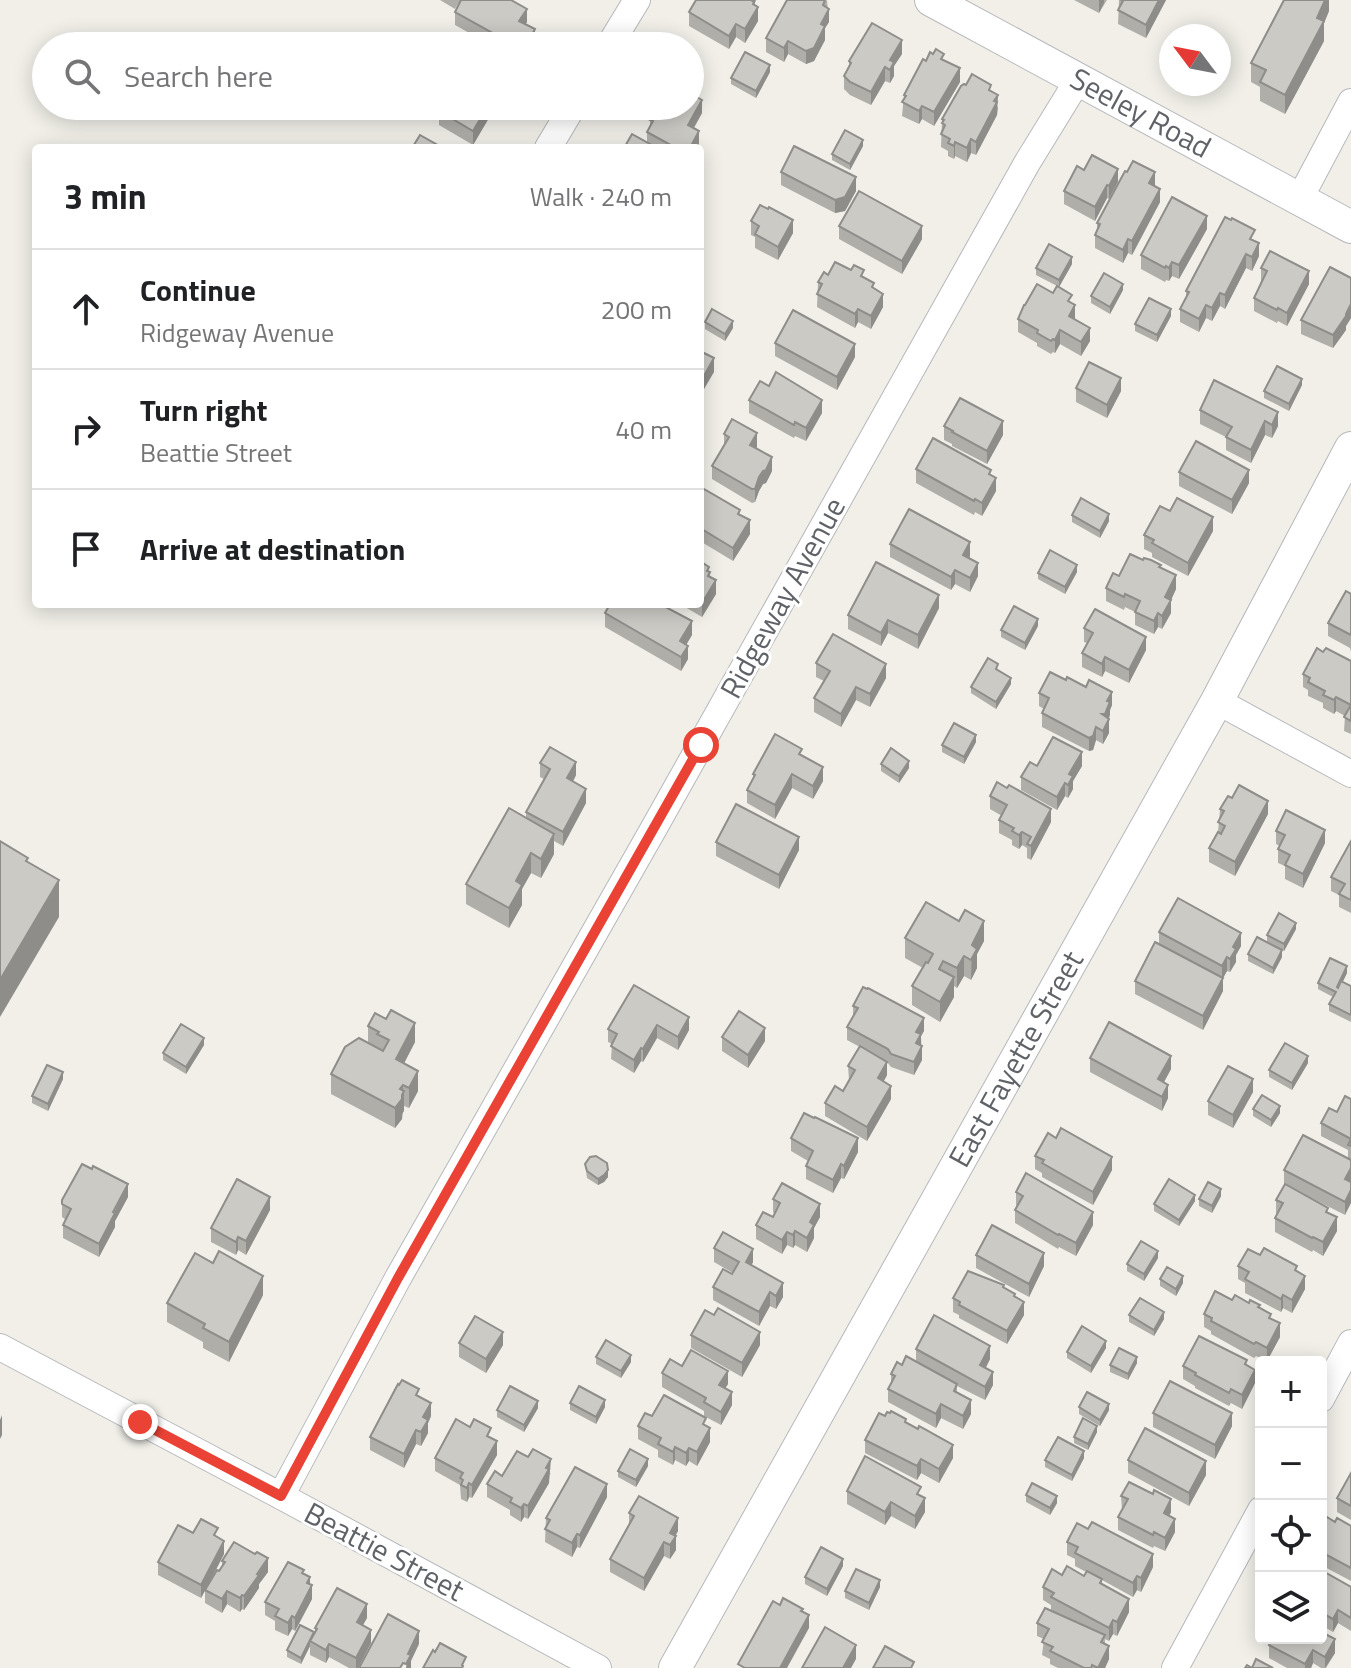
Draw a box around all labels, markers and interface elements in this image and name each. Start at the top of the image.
north arrow [1159,24,1231,96]
search box [32,32,704,120]
text: Search here [124,53,273,99]
icon: search [60,54,104,98]
street label: Seeley Road [1062,55,1220,169]
text: 3 min [64,170,147,222]
text: Walk · 240 m [530,177,672,216]
text: Continue [140,267,256,313]
icon: ahead [64,287,108,331]
text: 200 m [601,290,672,329]
text: Ridgeway Avenue [140,313,334,352]
text: Turn right [140,387,268,433]
icon: right [64,407,108,451]
text: 40 m [615,410,672,449]
text: Beattie Street [140,433,292,472]
street label: Ridgeway Avenue [708,488,857,707]
text: Arrive at destination [140,526,405,572]
icon: arrive [64,527,108,571]
route start [683,727,719,763]
street label: East Fayette Street [936,941,1095,1175]
map controls [1255,1356,1327,1644]
button: + [1255,1356,1327,1428]
route end [122,1404,158,1440]
button: − [1255,1428,1327,1500]
street label: Beattie Street [296,1490,473,1613]
button: locate [1255,1500,1327,1572]
button: layers [1255,1572,1327,1644]

